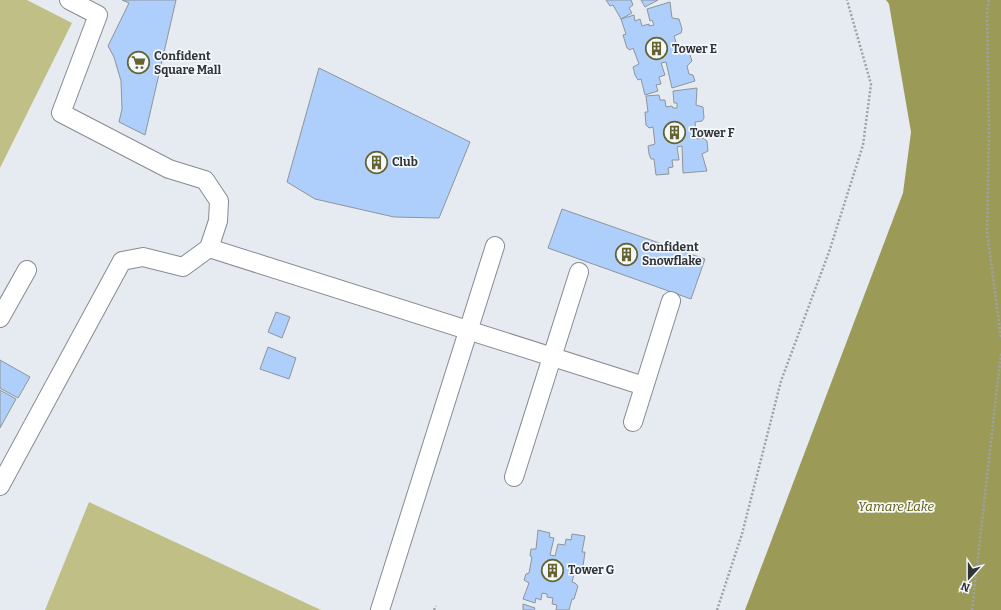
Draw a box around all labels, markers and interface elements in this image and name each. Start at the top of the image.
building icon: Tower E [643,36,669,62]
place label: Tower E [672,42,717,56]
place label: Confident Square Mall [154,49,221,77]
supermarket icon: Confident Square Mall [126,50,152,76]
building icon: Tower F [662,120,688,146]
place label: Tower F [690,126,735,140]
building icon: Club [364,149,390,175]
place label: Club [392,155,418,169]
place label: Confident Snowflake [642,240,702,268]
building icon: Confident Snowflake [614,241,640,267]
water label: Yamare Lake [858,499,934,514]
building icon: Tower G [539,557,565,583]
north arrow [949,558,989,598]
place label: Tower G [568,563,615,577]
text: N [959,579,972,594]

